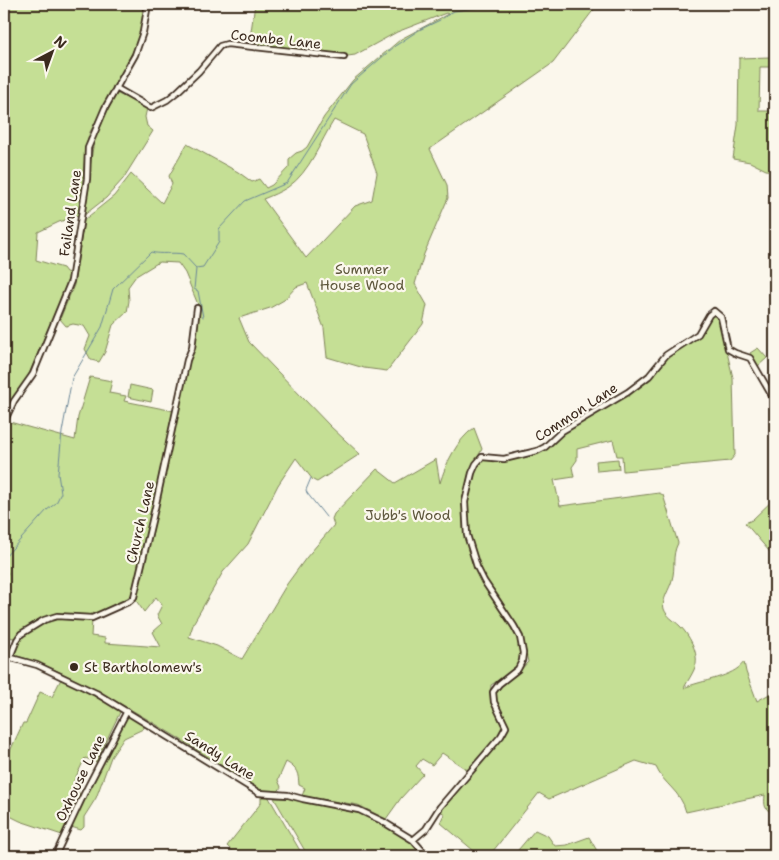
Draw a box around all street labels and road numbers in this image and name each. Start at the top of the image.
street label: Coombe Lane [230,25,322,53]
street label: Failand Lane [55,168,85,258]
street label: Common Lane [531,378,621,445]
street label: Church Lane [122,479,158,565]
street label: Sandy Lane [182,726,258,784]
street label: Oxhouse Lane [51,732,109,824]

